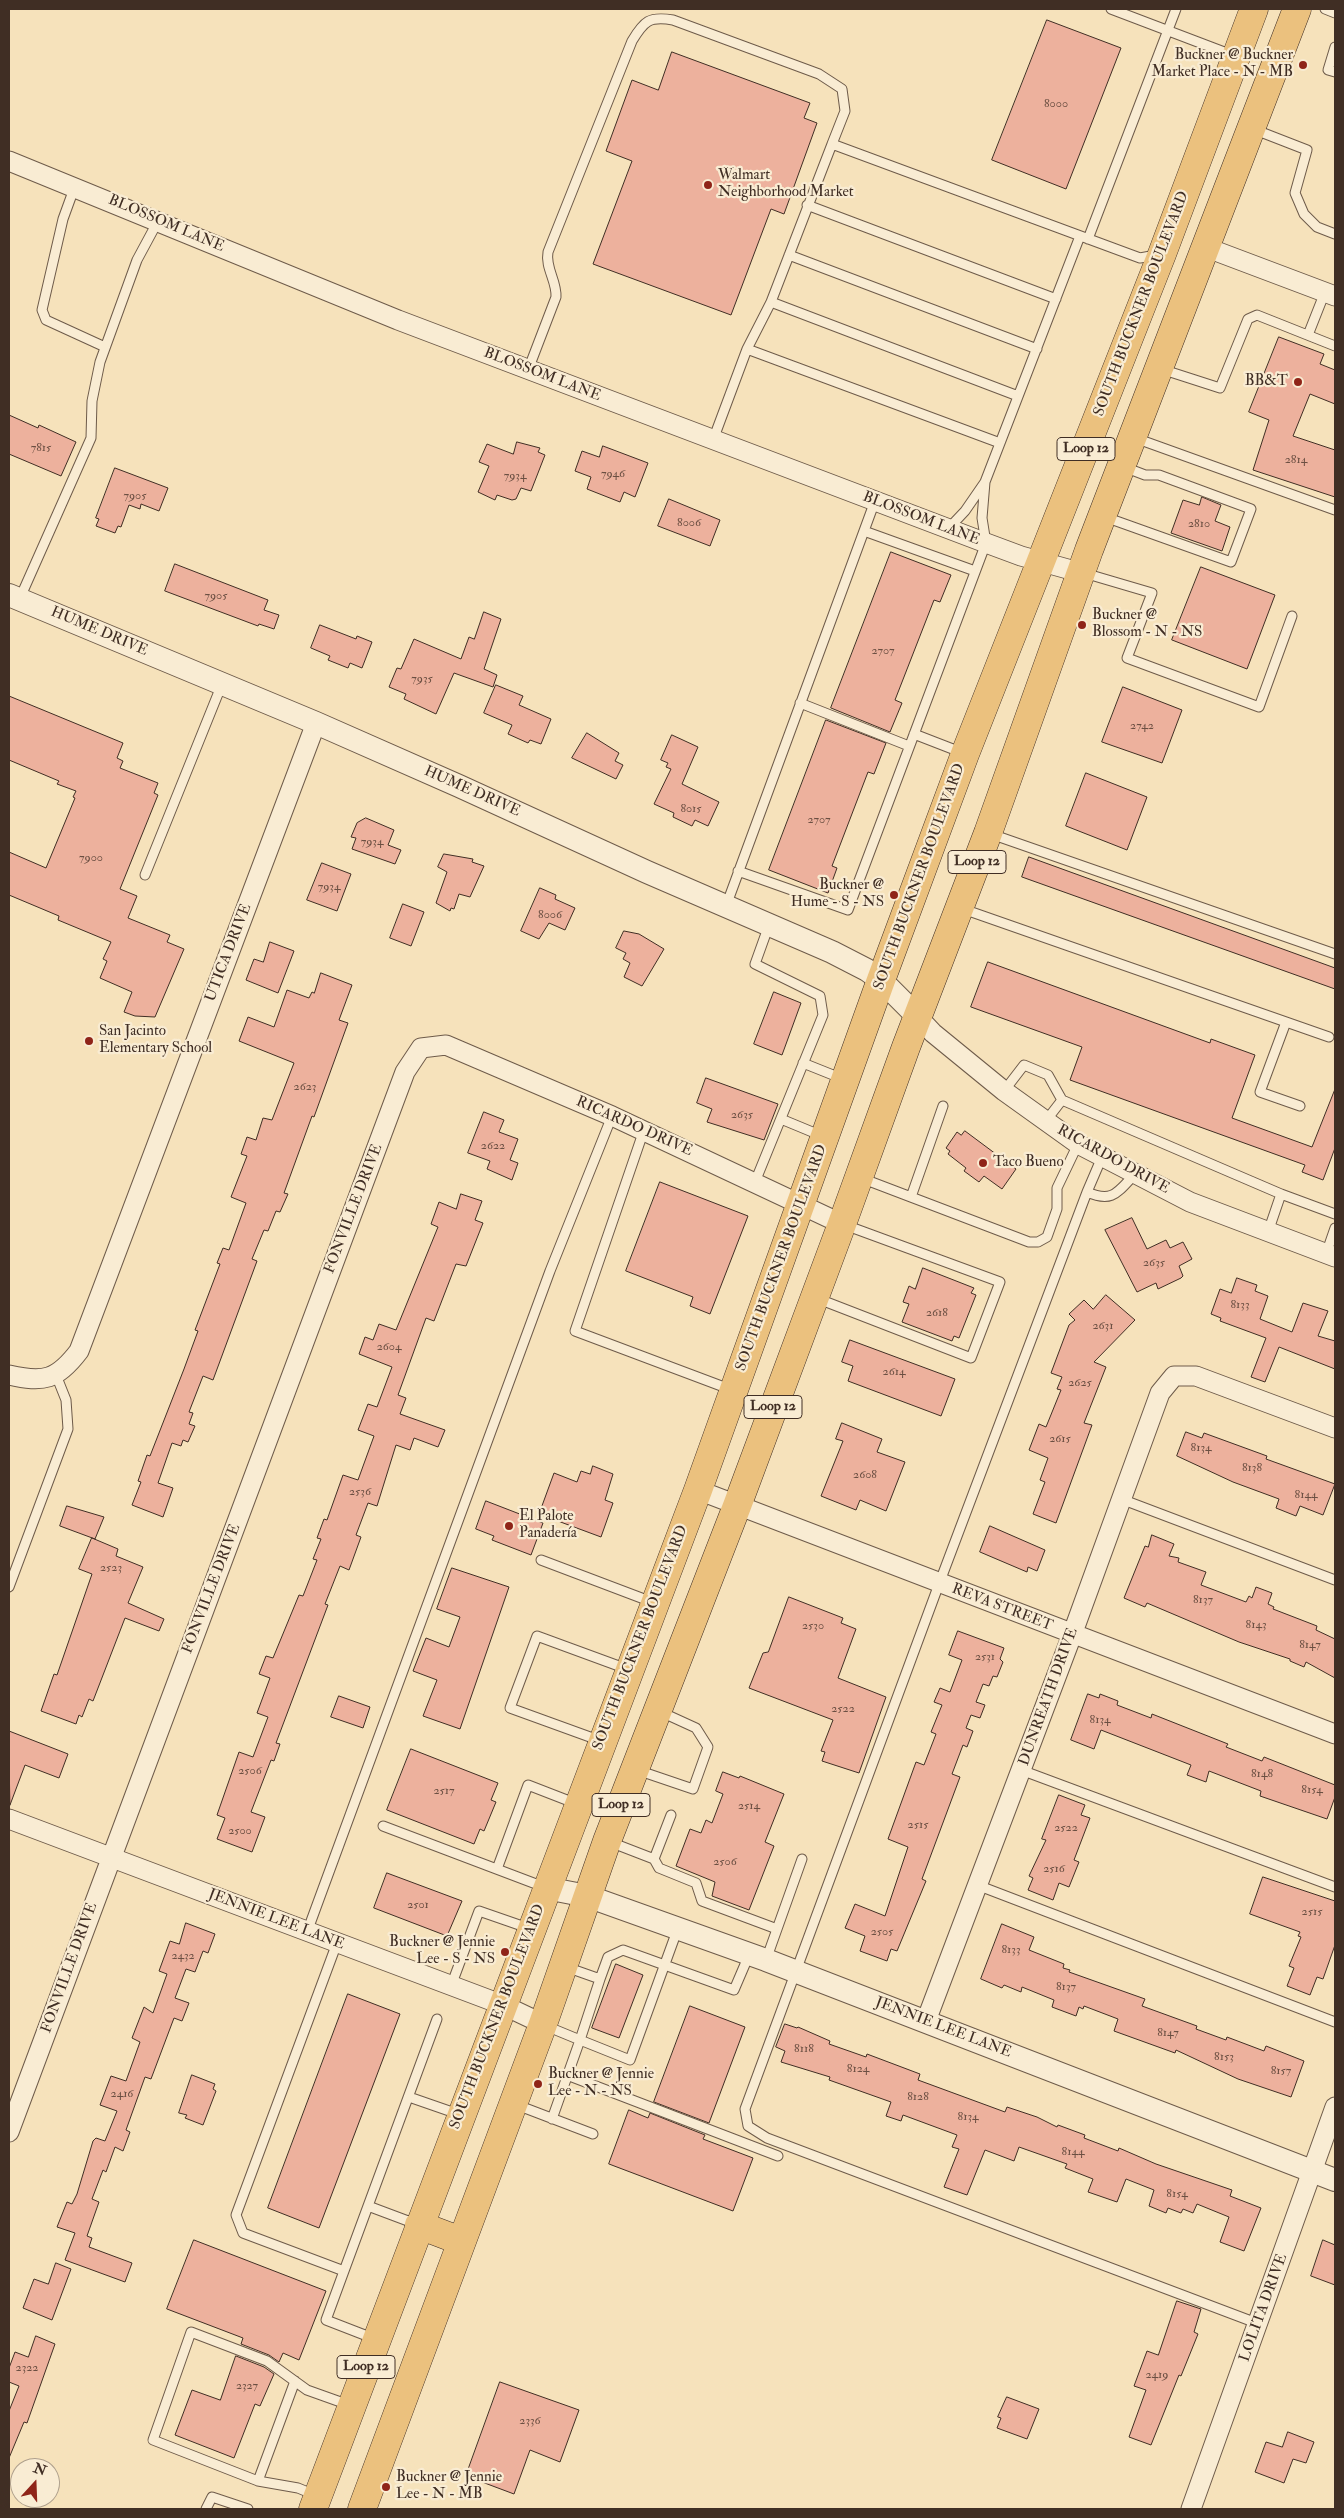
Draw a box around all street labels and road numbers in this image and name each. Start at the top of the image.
street label: SOUTH BUCKNER BOULEVARD [1091,189,1193,419]
street label: BLOSSOM LANE [105,191,227,257]
street label: BLOSSOM LANE [481,344,603,406]
road number: Loop 12 [1057,438,1115,460]
street label: BLOSSOM LANE [860,488,982,550]
street label: HUME DRIVE [48,603,150,661]
street label: SOUTH BUCKNER BOULEVARD [871,761,969,993]
street label: HUME DRIVE [421,763,523,821]
road number: Loop 12 [948,850,1006,874]
street label: UTICA DRIVE [202,901,256,1005]
street label: RICARDO DRIVE [573,1093,695,1161]
street label: RICARDO DRIVE [1054,1122,1172,1198]
street label: FONVILLE DRIVE [321,1142,387,1276]
street label: SOUTH BUCKNER BOULEVARD [733,1142,831,1374]
road number: Loop 12 [744,1395,802,1418]
street label: FONVILLE DRIVE [179,1522,245,1656]
street label: SOUTH BUCKNER BOULEVARD [590,1523,692,1753]
street label: REVA STREET [949,1580,1055,1636]
street label: DUNREATH DRIVE [1016,1626,1082,1768]
road number: Loop 12 [592,1794,650,1816]
street label: JENNIE LEE LANE [205,1886,347,1954]
street label: FONVILLE DRIVE [38,1900,102,2036]
street label: SOUTH BUCKNER BOULEVARD [447,1902,549,2132]
street label: JENNIE LEE LANE [872,1994,1014,2062]
street label: LOLITA DRIVE [1236,2252,1292,2364]
road number: Loop 12 [337,2356,395,2378]

